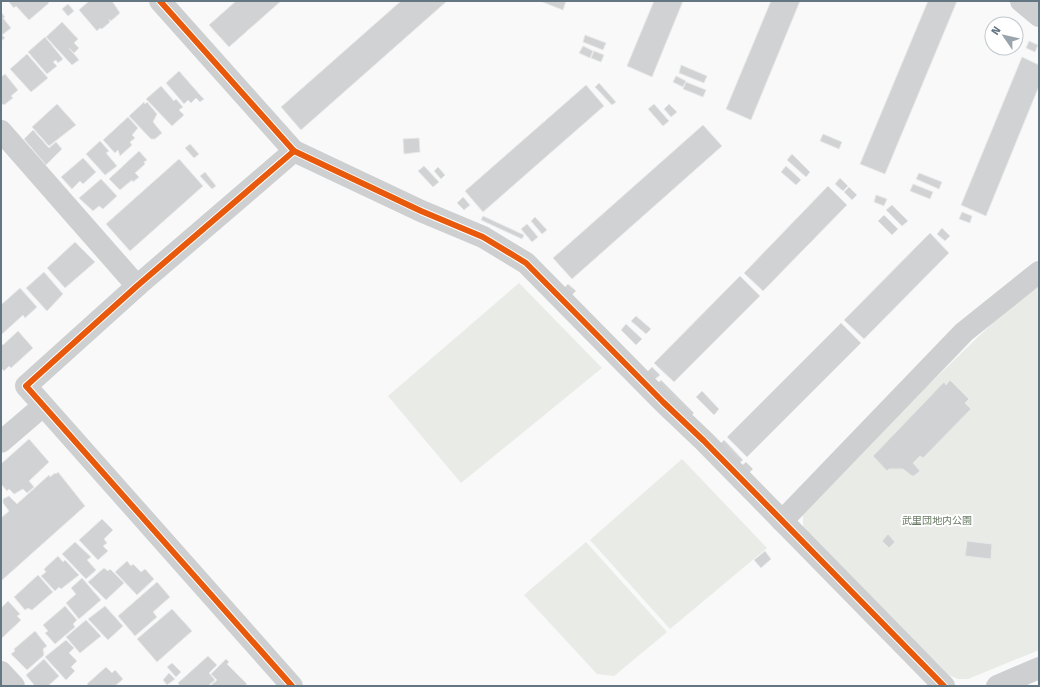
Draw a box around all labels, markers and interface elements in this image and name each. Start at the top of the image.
north arrow [984,16,1024,56]
text: N [989,24,1004,37]
park label: 武里団地内公園 [902,515,972,527]

